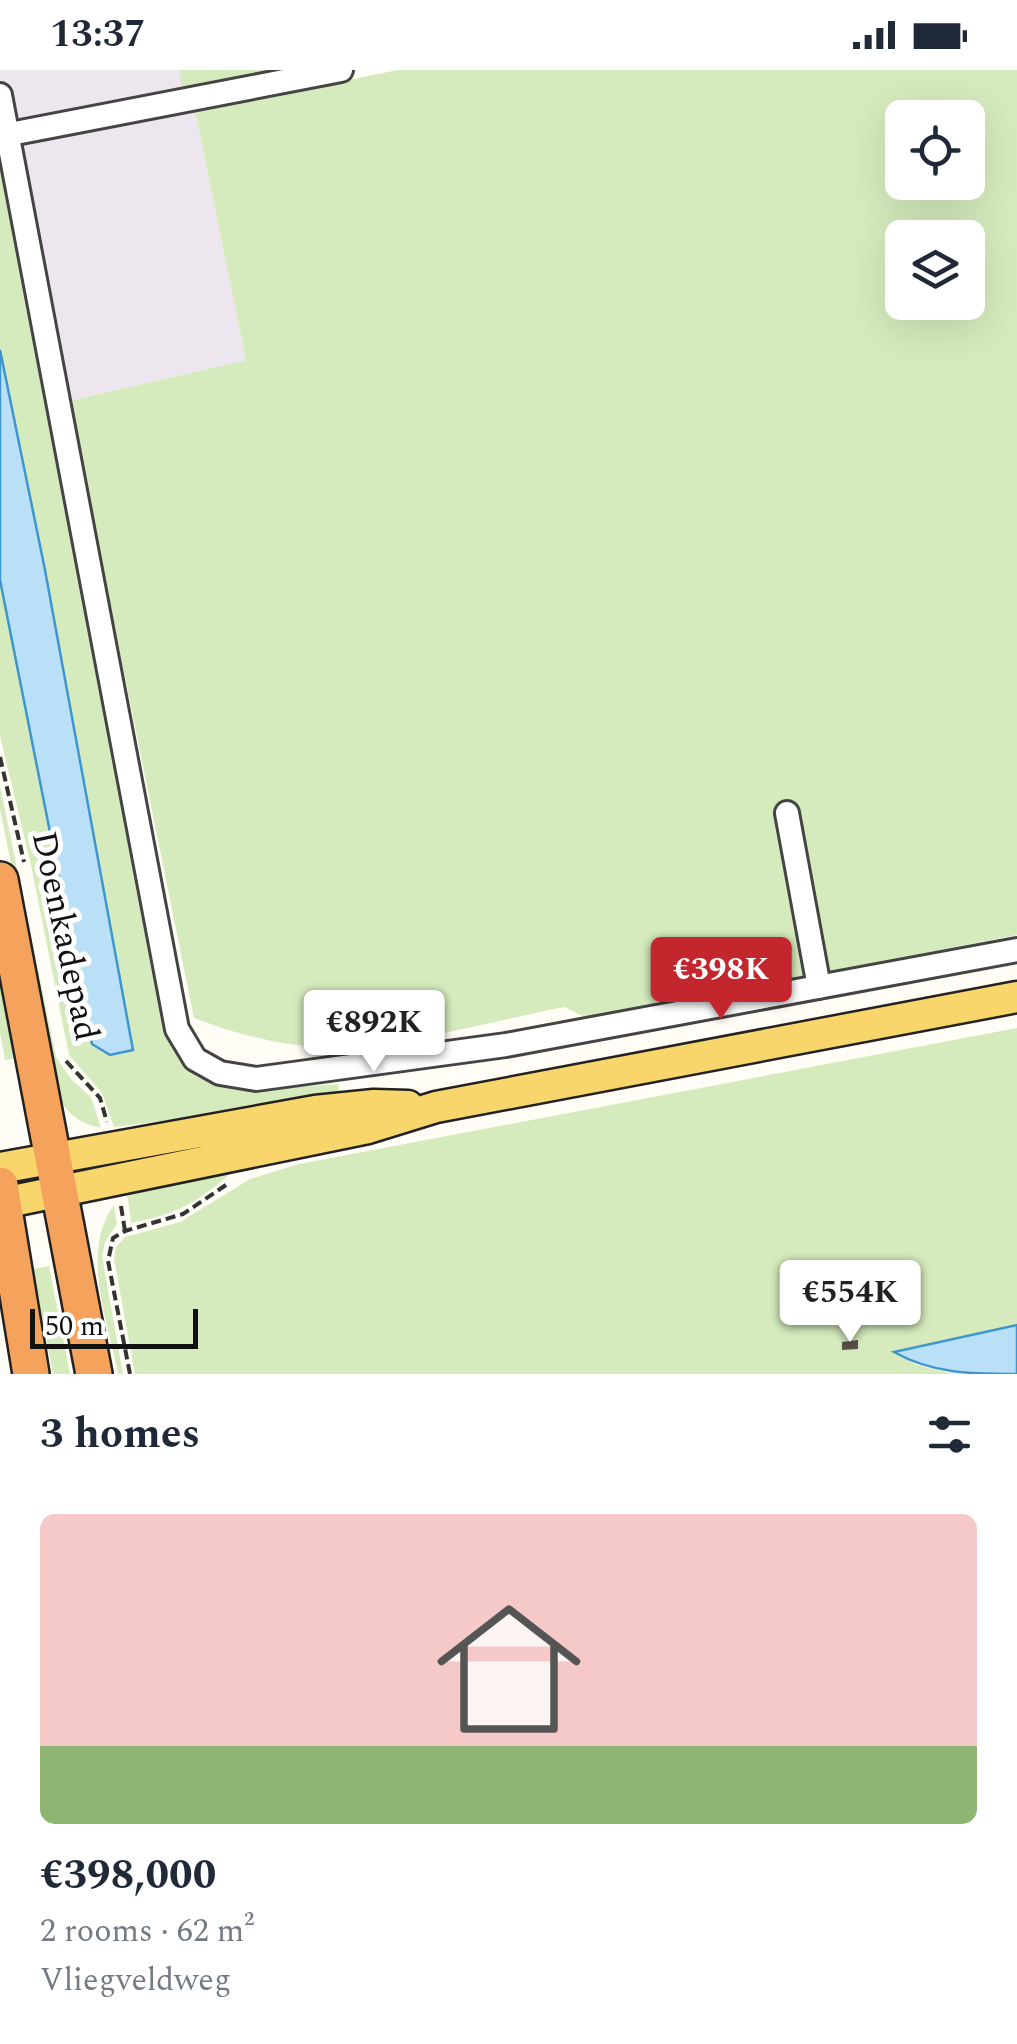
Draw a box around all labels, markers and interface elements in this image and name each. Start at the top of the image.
text: 13:37 [50,6,145,64]
map controls [885,100,985,320]
button: locate [885,100,985,200]
button: layers [885,220,985,320]
street label: Doenkadepad [17,826,113,1046]
pin: €398K [651,937,791,1022]
text: €398K [673,945,769,994]
pin: €892K [304,990,444,1075]
text: €892K [326,998,422,1047]
pin: €554K [780,1260,920,1345]
text: €554K [802,1268,898,1317]
scale bar [30,1304,198,1348]
text: 50 m [45,1305,104,1348]
text: 3 homes [40,1403,200,1466]
icon: filters [922,1407,977,1462]
icon: home [419,1579,599,1759]
text: €398,000 [40,1844,216,1907]
text: 2 rooms · 62 m² [40,1907,254,1956]
text: Vliegveldweg [40,1956,231,2005]

